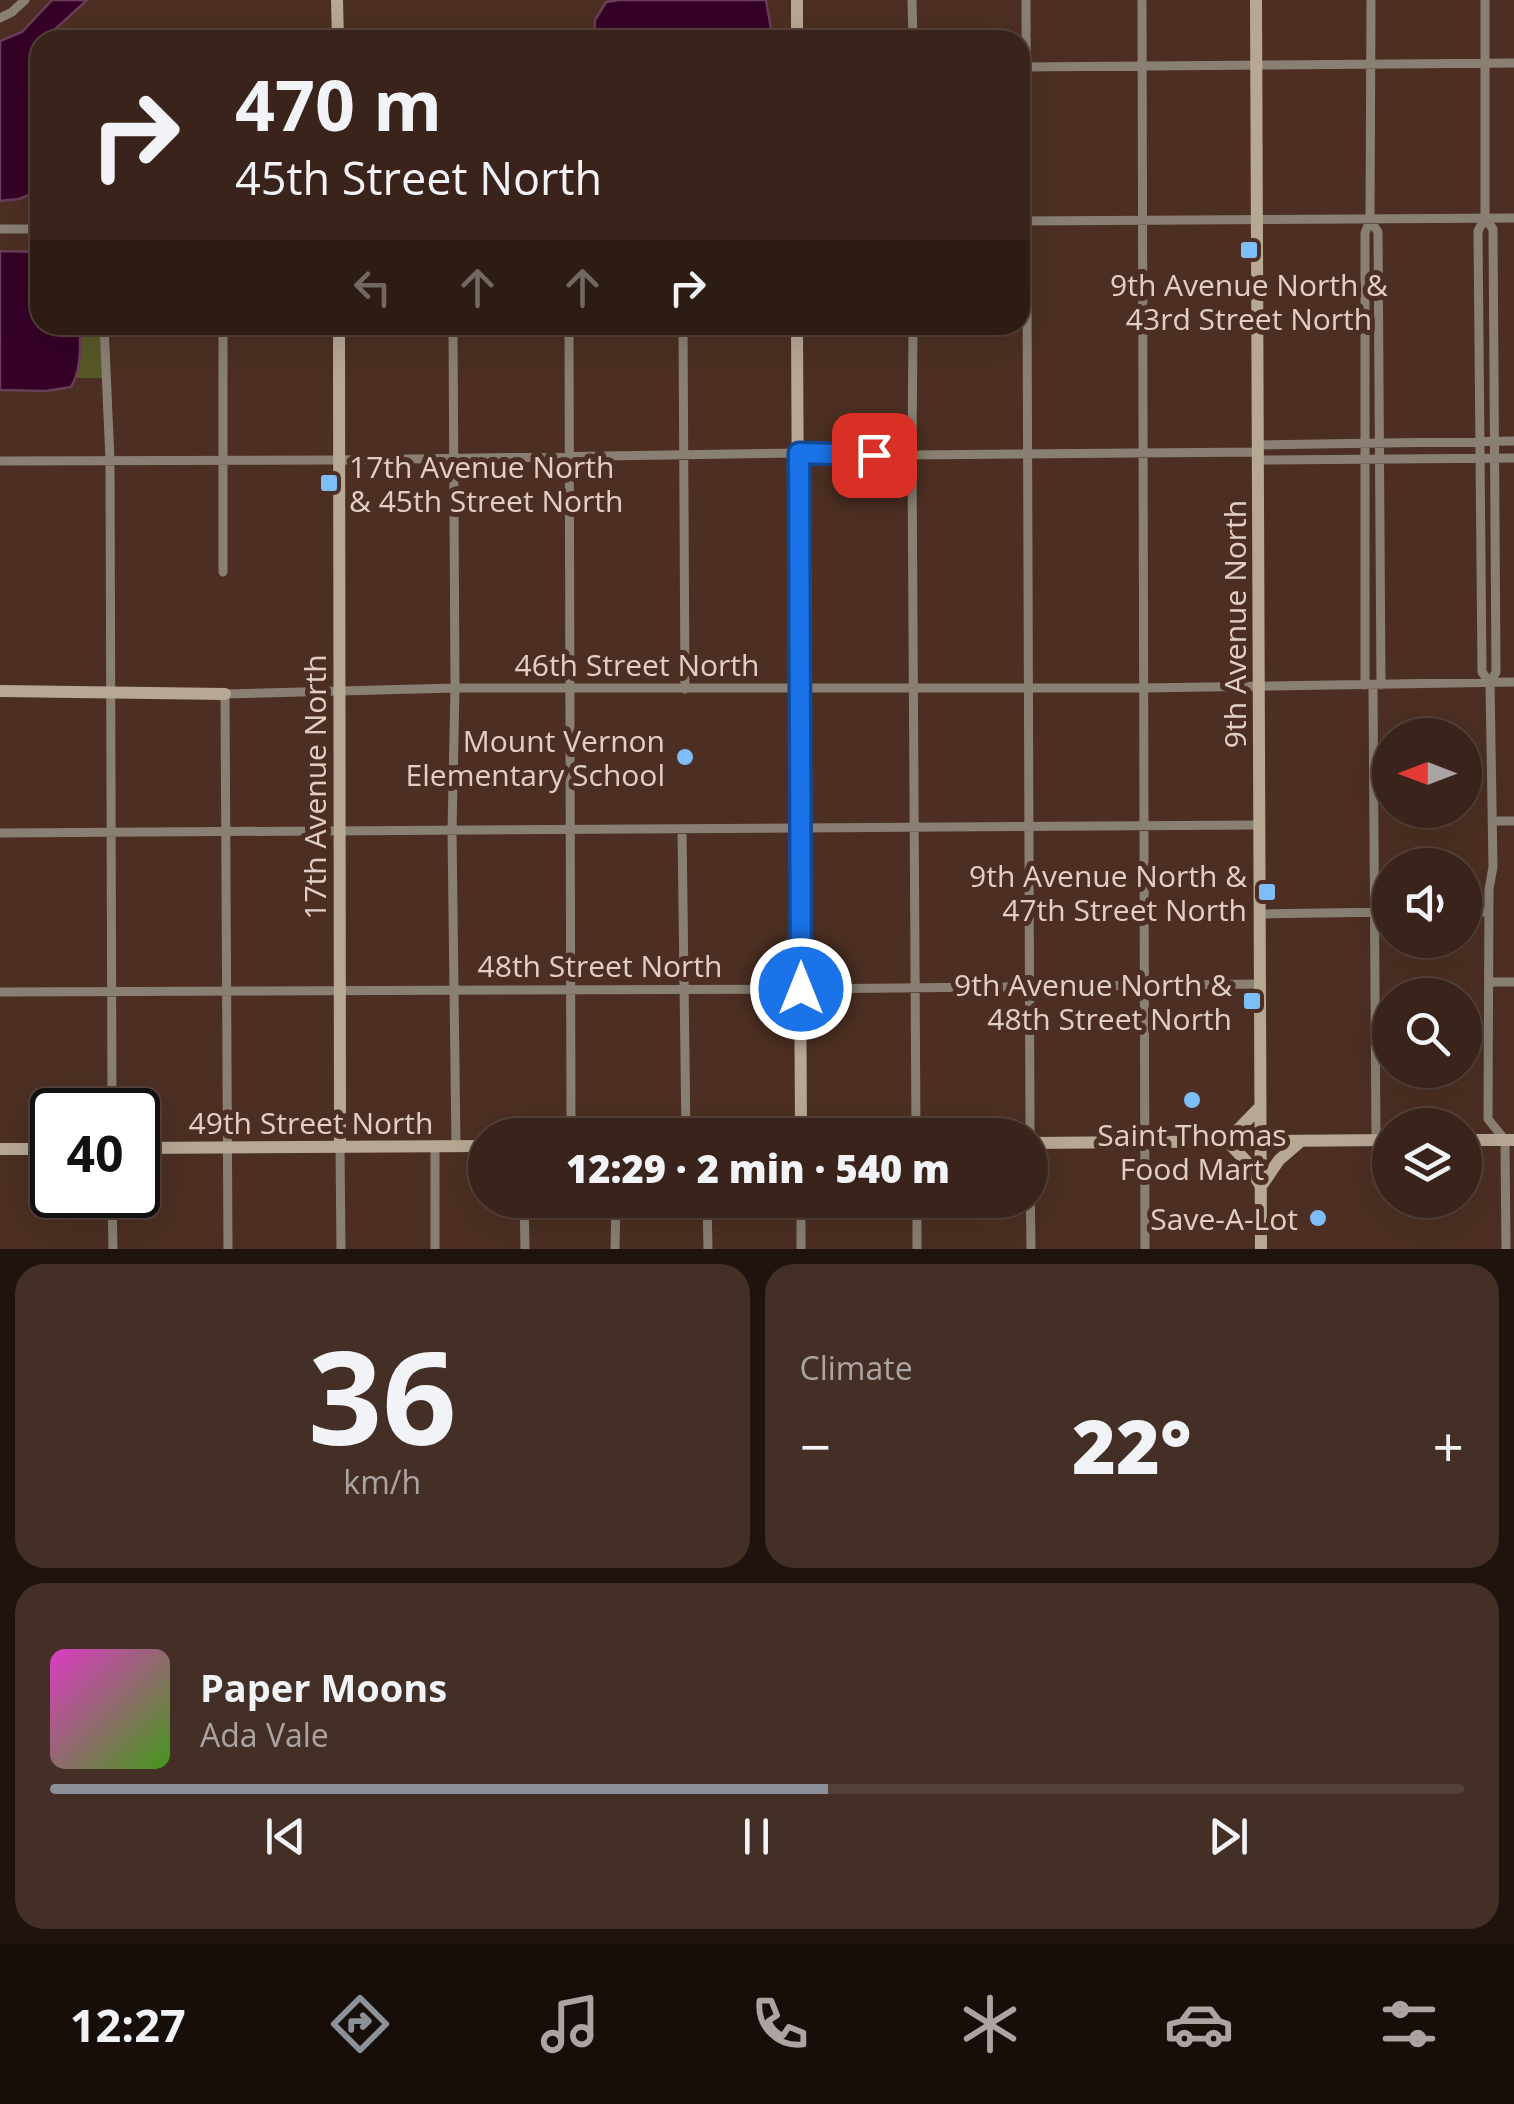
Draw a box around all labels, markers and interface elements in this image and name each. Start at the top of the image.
text: 470 m [235,56,442,152]
icon: right [70,70,200,200]
text: 45th Street North [235,147,602,208]
marker: 9th Avenue North & 43rd Street North [1238,239,1260,261]
icon: left [345,260,400,315]
icon: ahead [450,260,505,315]
icon: ahead [555,260,610,315]
icon: right [660,260,715,315]
place label: 9th Avenue North & 43rd Street North [1110,264,1388,339]
pin [832,413,917,498]
icon: arrive [847,428,902,483]
place label: 17th Avenue North & 45th Street North [349,446,623,521]
marker: 17th Avenue North & 45th Street North [318,472,340,494]
street label: 9th Avenue North [1214,500,1255,748]
street label: 46th Street North [515,644,759,685]
street label: 17th Avenue North [294,654,335,920]
north arrow [1372,718,1482,828]
map controls [1372,718,1482,1218]
place label: Mount Vernon Elementary School [406,720,665,795]
marker: Mount Vernon Elementary School [674,746,696,768]
button: sound [1372,848,1482,958]
place label: 9th Avenue North & 47th Street North [969,855,1247,930]
marker: 9th Avenue North & 47th Street North [1256,881,1278,903]
position arrow [749,937,853,1041]
street label: 48th Street North [478,945,722,986]
place label: 9th Avenue North & 48th Street North [954,964,1232,1039]
button: search [1372,978,1482,1088]
marker: 9th Avenue North & 48th Street North [1241,990,1263,1012]
speed limit sign: 40 [30,1088,160,1218]
marker: Saint Thomas Food Mart [1181,1089,1203,1111]
street label: 49th Street North [189,1102,433,1143]
button: layers [1372,1108,1482,1218]
place label: Saint Thomas Food Mart [1097,1114,1287,1189]
text: 12:29 · 2 min · 540 m [566,1142,950,1194]
place label: Save-A-Lot [1150,1198,1298,1239]
marker: Save-A-Lot [1307,1207,1329,1229]
text: 36 [308,1306,457,1483]
text: Climate [800,1346,913,1389]
text: 22° [1072,1394,1192,1496]
text: − [800,1408,831,1483]
text: + [1433,1408,1464,1483]
text: km/h [343,1460,421,1503]
text: Paper Moons [200,1661,447,1713]
text: Ada Vale [200,1713,329,1756]
icon: previous [258,1809,313,1864]
icon: pause [729,1809,784,1864]
icon: next [1201,1809,1256,1864]
icon: directions [325,1989,395,2059]
icon: music [535,1989,605,2059]
icon: phone [745,1989,815,2059]
icon: climate [955,1989,1025,2059]
icon: car [1164,1989,1234,2059]
icon: filters [1374,1989,1444,2059]
text: 12:27 [70,1994,186,2055]

